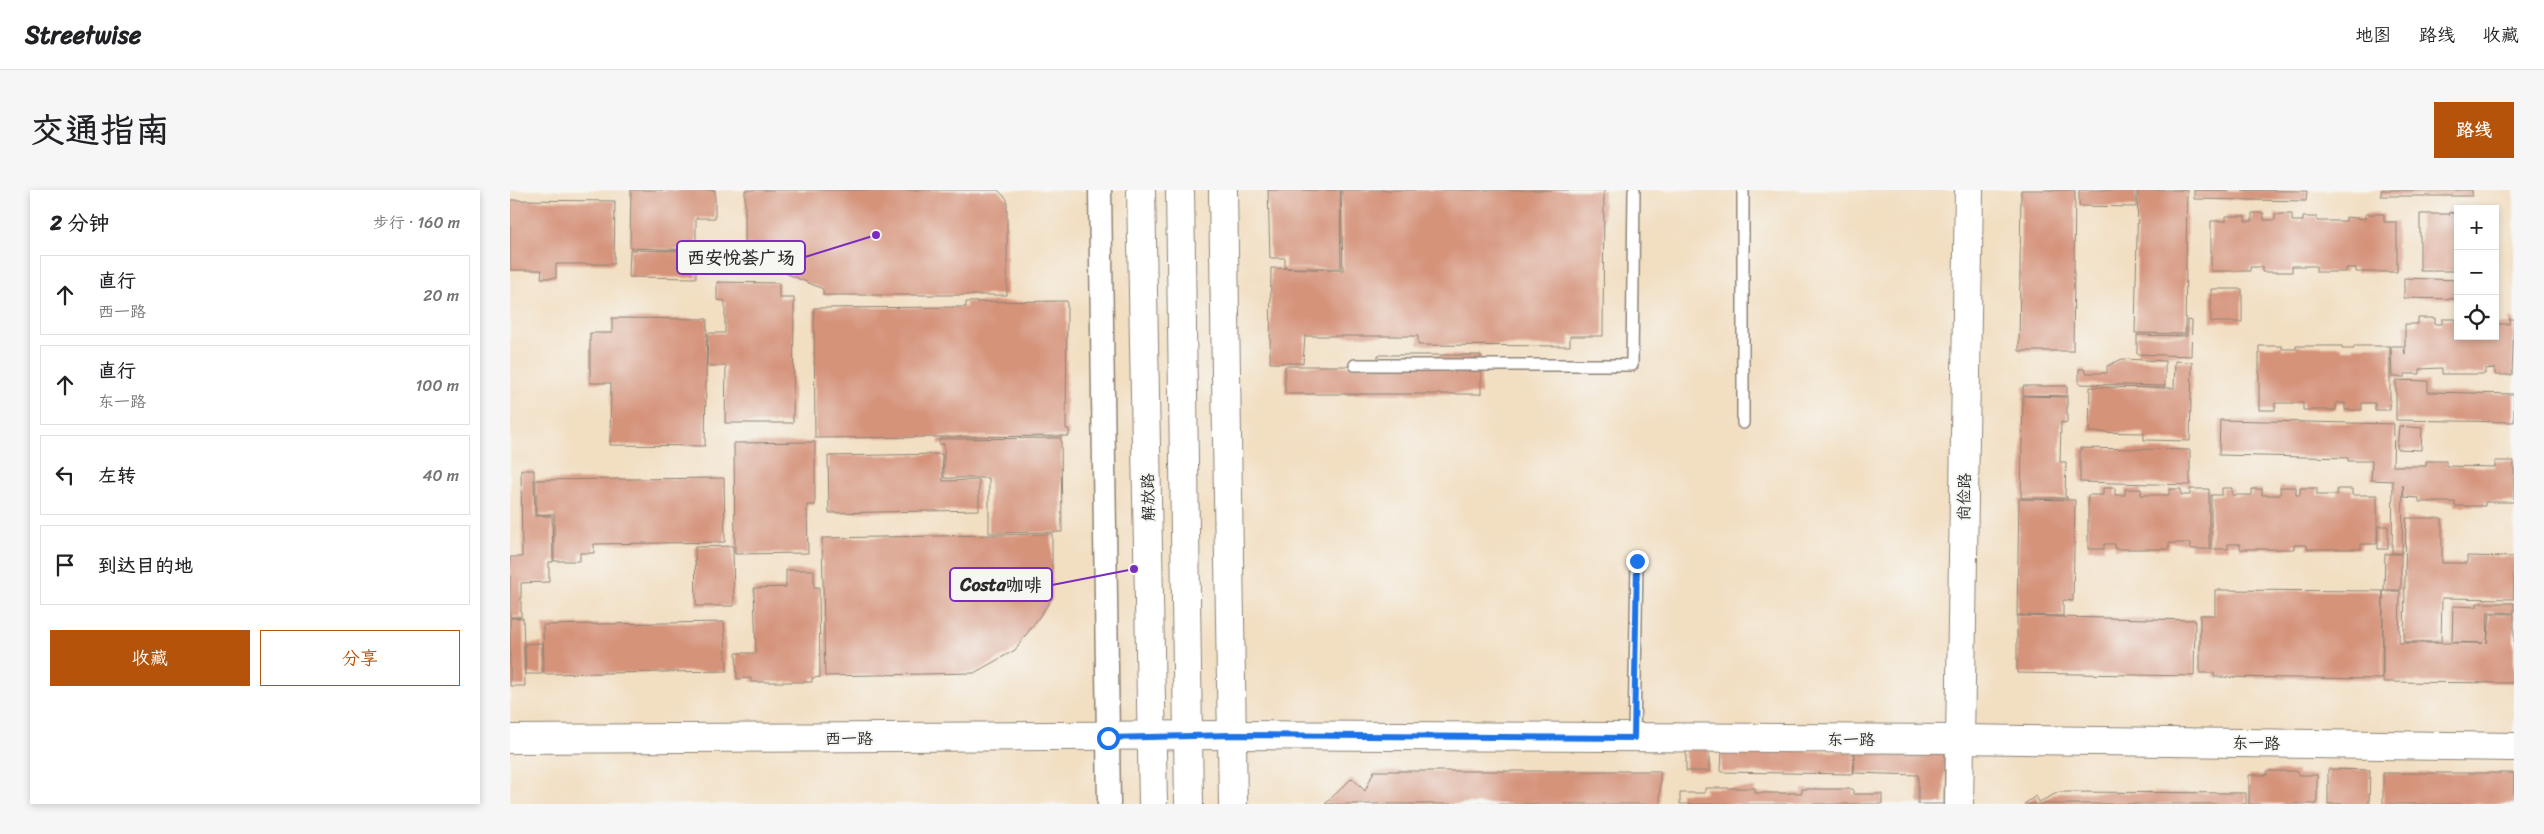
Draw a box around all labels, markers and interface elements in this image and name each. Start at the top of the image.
text: Streetwise [25,14,141,56]
text: 地图 [2355,19,2391,51]
text: 路线 [2419,19,2455,51]
text: 收藏 [2483,19,2519,51]
text: 交通指南 [30,99,170,161]
button: 路线 [2434,102,2514,158]
text: 2 分钟 [50,204,110,242]
map controls [2454,205,2499,340]
button: + [2454,205,2499,250]
text: 步行 · 160 m [373,208,460,237]
callout: 西安悦荟广场 [677,241,805,274]
text: 西安悦荟广场 [687,242,795,274]
button: − [2454,250,2499,295]
text: 直行 [98,264,136,297]
icon: ahead [51,281,79,309]
text: 20 m [423,281,459,310]
button: locate [2454,295,2499,340]
text: 西一路 [98,297,146,326]
text: 直行 [98,354,136,387]
icon: ahead [51,371,79,399]
text: 100 m [415,371,459,400]
text: 东一路 [98,387,146,416]
text: 左转 [98,459,136,492]
icon: left [51,461,79,489]
text: 40 m [422,461,459,490]
street label: 解放路 [1133,473,1163,521]
street label: 尚俭路 [1949,473,1979,521]
text: 到达目的地 [98,549,193,582]
route end [1626,550,1649,573]
icon: arrive [51,551,79,579]
callout: Costa咖啡 [950,568,1052,601]
text: Costa咖啡 [959,569,1042,601]
button: 收藏 [50,630,250,686]
button: 分享 [260,630,460,686]
street label: 西一路 [825,724,873,753]
street label: 东一路 [1827,725,1875,754]
route start [1097,727,1120,750]
street label: 东一路 [2232,728,2280,758]

